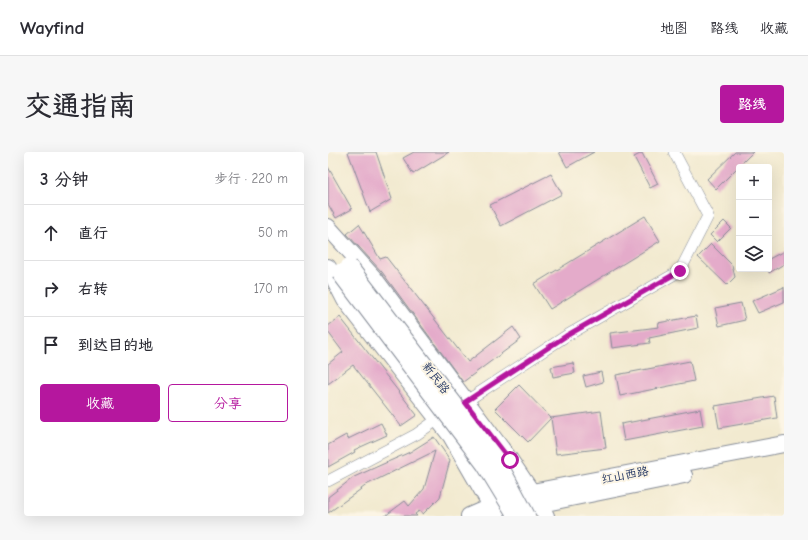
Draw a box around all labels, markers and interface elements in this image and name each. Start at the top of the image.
text: Wayfind [20,17,84,39]
text: 地图 [660,20,688,37]
text: 路线 [710,20,738,37]
text: 收藏 [760,20,788,37]
button: 路线 [720,85,784,123]
text: 交通指南 [24,90,136,122]
map controls [736,164,772,272]
button: + [736,164,772,200]
text: 3 分钟 [40,170,88,189]
text: 步行 · 220 m [214,171,288,186]
button: − [736,200,772,236]
icon: ahead [40,222,62,244]
text: 直行 [78,224,108,242]
text: 50 m [258,225,288,240]
button: layers [736,236,772,272]
route end [671,262,689,280]
icon: right [40,278,62,300]
text: 右转 [78,280,108,298]
text: 170 m [254,281,288,296]
icon: arrive [40,334,62,356]
text: 到达目的地 [78,336,153,354]
street label: 新民路 [419,360,453,396]
button: 收藏 [40,384,160,422]
button: 分享 [168,384,288,422]
route start [501,451,519,469]
street label: 红山西路 [600,464,650,486]

